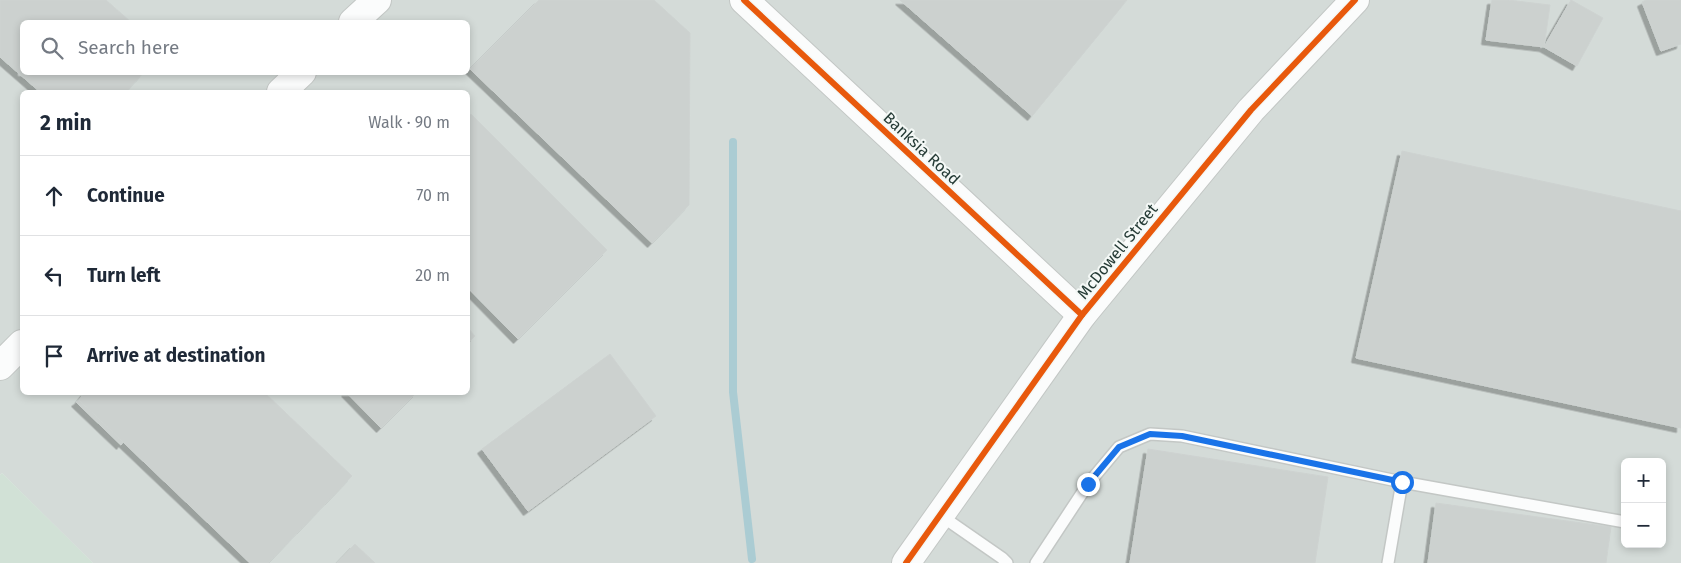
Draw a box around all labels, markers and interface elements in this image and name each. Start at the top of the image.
search box [20,20,470,75]
icon: search [38,34,66,62]
text: Search here [78,36,179,59]
street label: Banksia Road [879,108,964,189]
text: 2 min [40,110,92,136]
text: Walk · 90 m [368,113,450,132]
icon: ahead [40,182,68,210]
text: Continue [87,184,165,207]
text: 70 m [416,186,450,205]
street label: McDowell Street [1073,200,1162,303]
icon: left [40,262,68,290]
text: Turn left [87,264,161,287]
text: 20 m [415,266,450,285]
icon: arrive [40,342,68,370]
text: Arrive at destination [87,344,266,367]
map controls [1621,458,1666,548]
button: + [1621,458,1666,503]
route start [1391,471,1414,494]
route end [1077,473,1100,496]
button: − [1621,503,1666,548]

